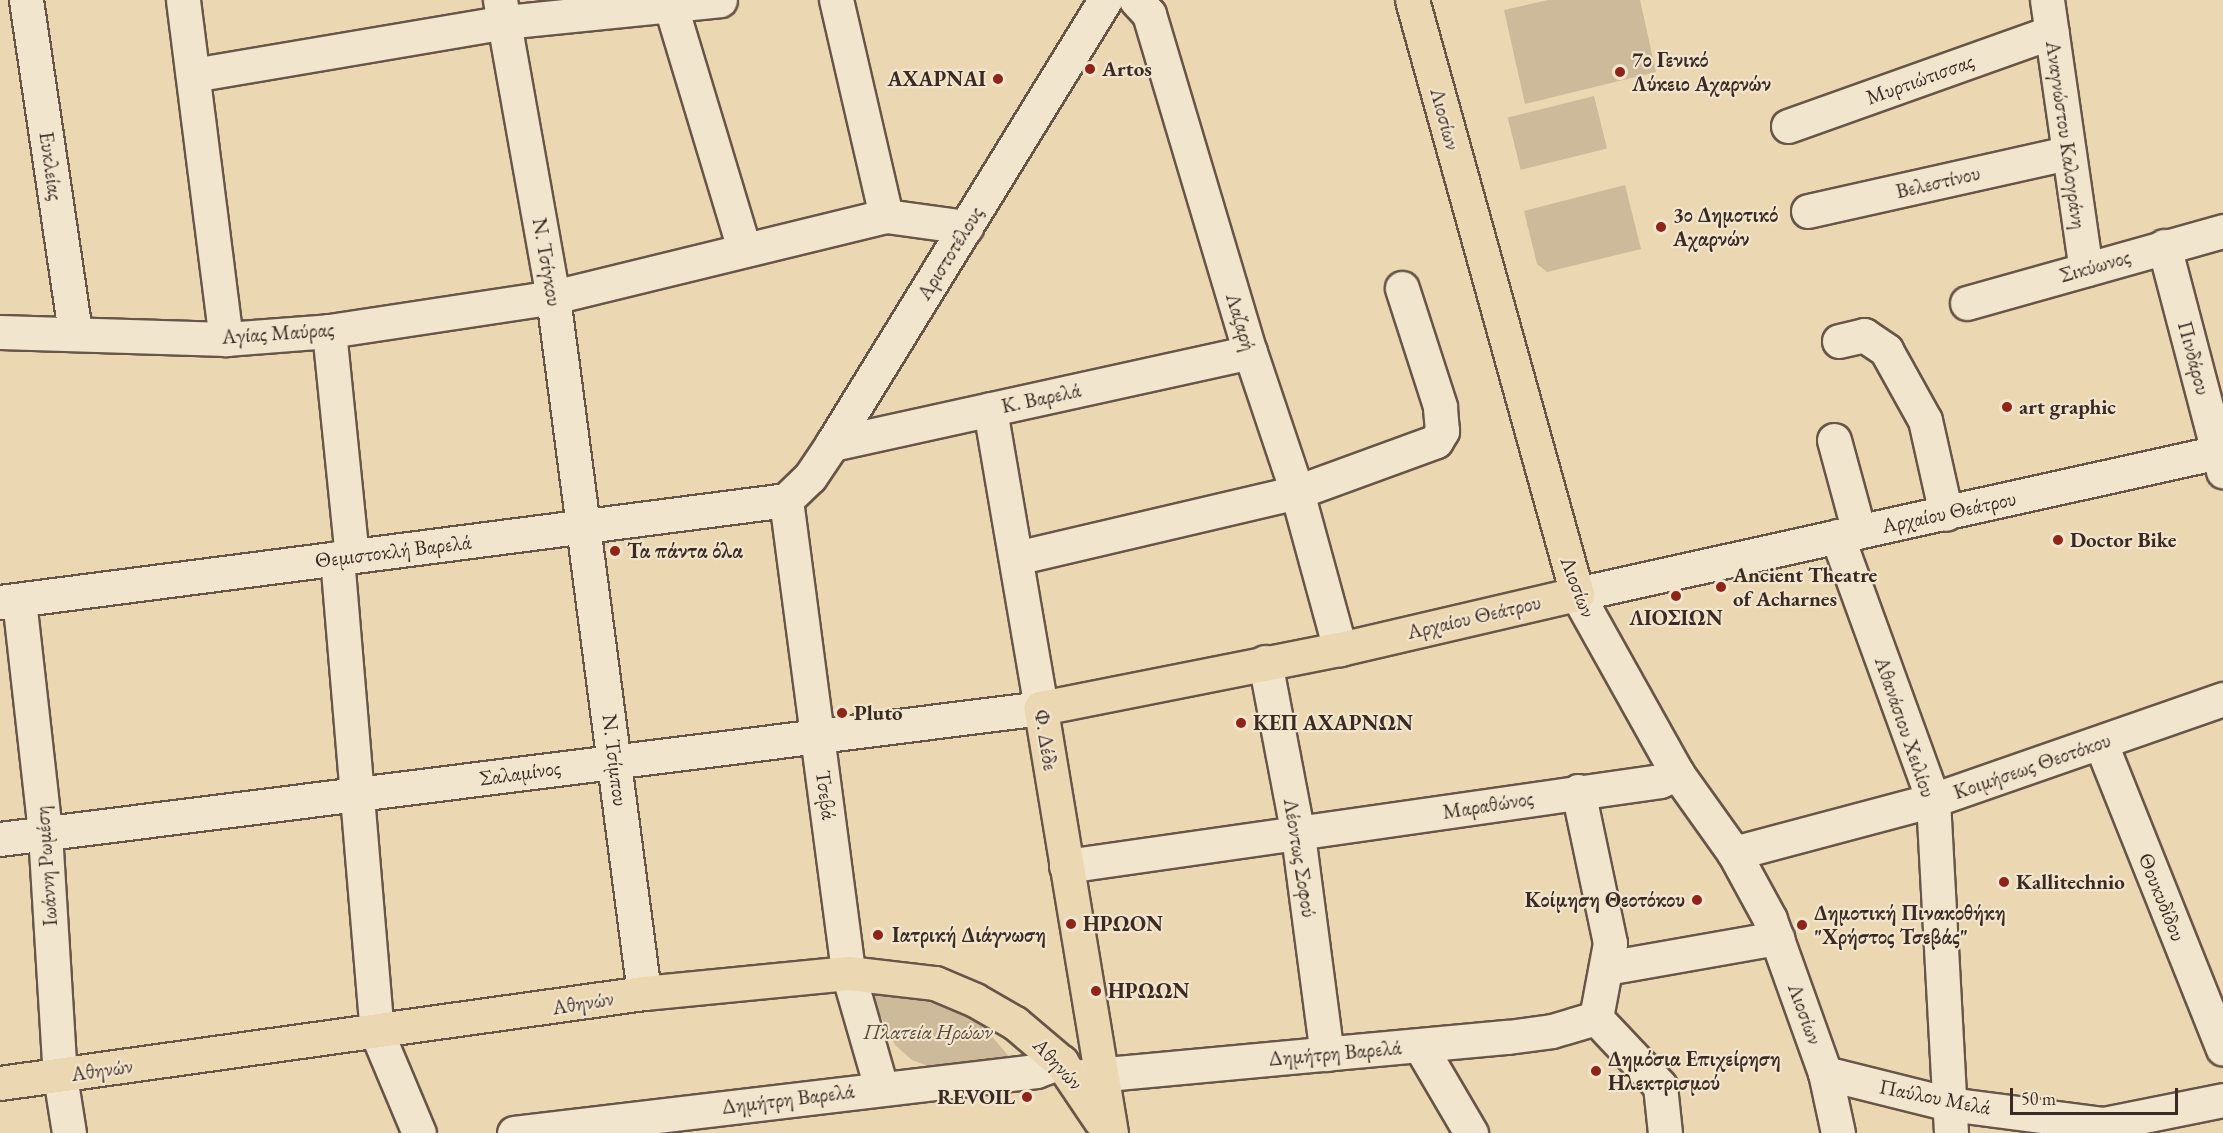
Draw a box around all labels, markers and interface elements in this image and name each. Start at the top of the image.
street label: Αναγνώστου Καλογράνη [2040,39,2092,231]
place label: 7ο Γενικό Λύκειο Αχαρνών [1632,47,1771,97]
street label: Μυρτιώτισσας [1863,48,1977,110]
place label: Artos [1102,56,1152,82]
marker: Artos [1083,62,1097,76]
marker: 7ο Γενικό Λύκειο Αχαρνών [1613,65,1627,79]
place label: ΑΧΑΡΝΑΙ [888,66,986,92]
marker: ΑΧΑΡΝΑΙ [991,72,1005,86]
street label: Λιοσίων [1425,85,1465,153]
street label: Ευκλείας [34,130,68,202]
street label: Βελεστίνου [1893,160,1983,204]
street label: Αριστοτέλους [911,201,989,305]
place label: 3ο Δημοτικό Αχαρνών [1673,202,1778,252]
street label: Ν. Τσίγκου [527,216,567,308]
marker: 3ο Δημοτικό Αχαρνών [1654,220,1668,234]
street label: Σικύωνος [2057,244,2133,288]
street label: Λαζαρή [1220,290,1262,354]
street label: Αγίας Μαύρας [221,316,335,350]
street label: Πινδάρου [2172,318,2216,398]
street label: Κ. Βαρελά [999,377,1083,419]
place label: art graphic [2019,394,2116,420]
marker: art graphic [2000,400,2014,414]
street label: Αρχαίου Θεάτρου [1880,485,2018,539]
place label: Doctor Bike [2070,527,2177,553]
street label: Θεμιστοκλή Βαρελά [313,529,473,573]
marker: Doctor Bike [2051,533,2065,547]
place label: Τα πάντα όλα [627,538,743,564]
marker: Τα πάντα όλα [608,544,622,558]
street label: Λιοσίων [1555,553,1601,621]
place label: Ancient Theatre of Acharnes [1733,562,1877,612]
marker: Ancient Theatre of Acharnes [1714,580,1728,594]
street label: Αρχαίου Θεάτρου [1405,589,1543,645]
marker: ΛΙΟΣΙΩΝ [1669,589,1683,603]
place label: ΛΙΟΣΙΩΝ [1629,605,1723,631]
street label: Αθανάσιου Χειλίου [1869,653,1941,801]
place label: Pluto [854,700,903,726]
marker: Pluto [835,706,849,720]
street label: Φ. Δέδε [1029,708,1063,772]
place label: ΚΕΠ ΑΧΑΡΝΩΝ [1253,710,1413,736]
street label: N. Τσίμπου [597,713,633,807]
marker: ΚΕΠ ΑΧΑΡΝΩΝ [1234,716,1248,730]
street label: Κοιμήσεως Θεοτόκου [1950,727,2114,805]
street label: Σαλαμίνος [478,755,562,791]
street label: Τσεβά [810,769,842,821]
street label: Μαραθώνος [1441,785,1535,825]
street label: Λέοντως Σοφού [1278,797,1322,919]
street label: Ιωάννη Ρωμέση [29,805,63,927]
street label: Θουκυδίδου [2133,849,2191,945]
place label: Kallitechnio [2016,869,2125,895]
marker: Kallitechnio [1997,875,2011,889]
place label: Κοίμηση Θεοτόκου [1525,887,1685,913]
marker: Κοίμηση Θεοτόκου [1690,893,1704,907]
place label: Δημοτική Πινακοθήκη "Χρήστος Τσεβάς" [1814,900,2006,950]
place label: ΗΡΩΟΝ [1083,911,1163,937]
marker: ΗΡΩΟΝ [1064,917,1078,931]
marker: Δημοτική Πινακοθήκη "Χρήστος Τσεβάς" [1795,918,1809,932]
place label: Ιατρική Διάγνωση [892,922,1046,948]
marker: Ιατρική Διάγνωση [869,926,887,944]
place label: ΗΡΩΩΝ [1108,978,1190,1004]
street label: Λιοσίων [1782,980,1828,1048]
marker: ΗΡΩΩΝ [1089,984,1103,998]
street label: Αθηνών [550,986,616,1020]
park label: Πλατεία Ηρώων [863,1019,993,1045]
street label: Αθηνών [1028,1033,1088,1095]
street label: Δημήτρη Βαρελά [1267,1035,1403,1071]
place label: Δημόσια Επιχείρηση Ηλεκτρισμού [1608,1046,1781,1096]
street label: Αθηνών [70,1053,134,1087]
marker: Δημόσια Επιχείρηση Ηλεκτρισμού [1589,1064,1603,1078]
street label: Παύλου Μελά [1877,1074,1993,1120]
scale bar [2013,1076,2181,1114]
street label: Δημήτρη Βαρελά [720,1078,856,1120]
place label: REVOIL [937,1084,1015,1110]
text: 50 m [2021,1087,2056,1110]
marker: REVOIL [1020,1090,1034,1104]

